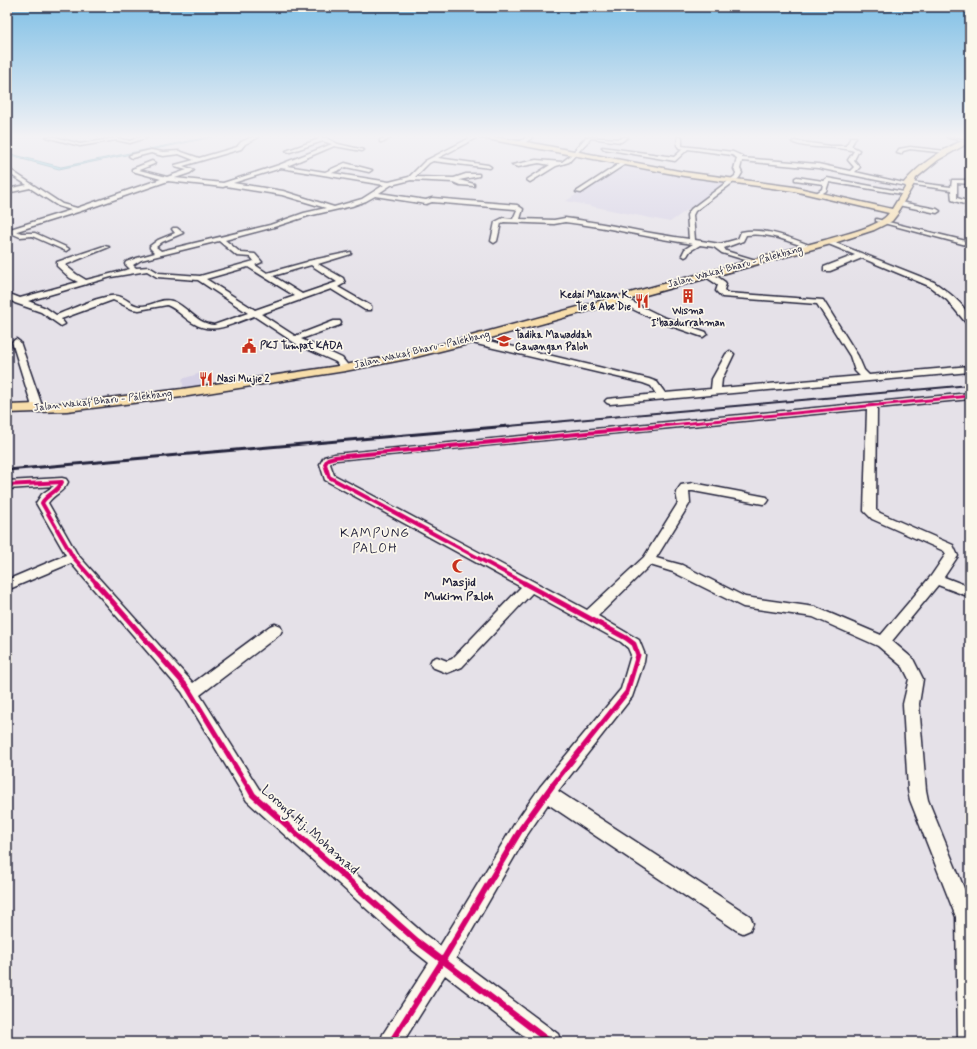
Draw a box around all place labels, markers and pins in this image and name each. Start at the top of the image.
building icon: Wisma I’baadurrahman [680,288,696,304]
place label: Kedai Makan K. Tie & Abe Die [560,289,631,314]
restaurant icon: Kedai Makan K. Tie & Abe Die [634,293,650,309]
place label: Wisma I’baadurrahman [651,305,725,330]
place label: Tadika Mawaddah Cawangan Paloh [515,328,592,355]
school or university icon: Tadika Mawaddah Cawangan Paloh [496,333,512,349]
public building icon: PKJ Tumpat KADA [241,338,257,354]
place label: PKJ Tumpat KADA [260,339,343,353]
restaurant icon: Nasi Mujie 2 [198,371,214,387]
place label: Nasi Mujie 2 [217,373,270,386]
mosque icon: Masjid Mukim Paloh [451,558,467,574]
place label: Masjid Mukim Paloh [424,575,494,605]

